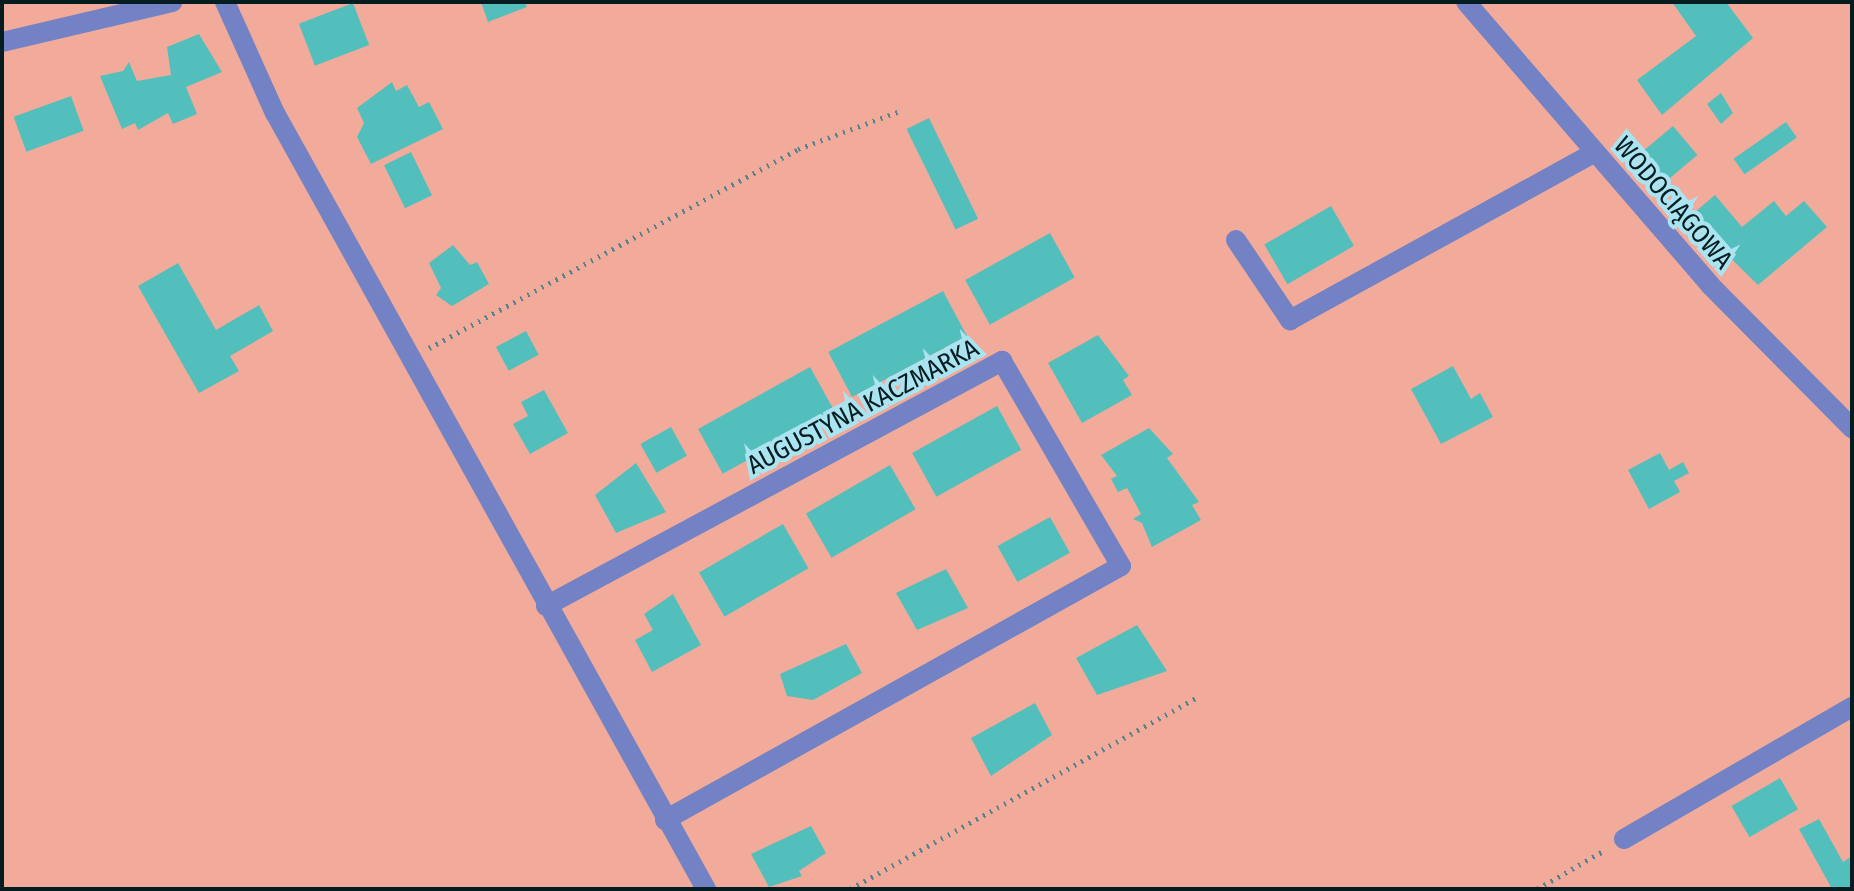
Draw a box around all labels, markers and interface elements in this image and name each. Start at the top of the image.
street label: WODOCIĄGOWA [1607,130,1739,276]
street label: AUGUSTYNA KACZMARKA [742,333,984,481]

